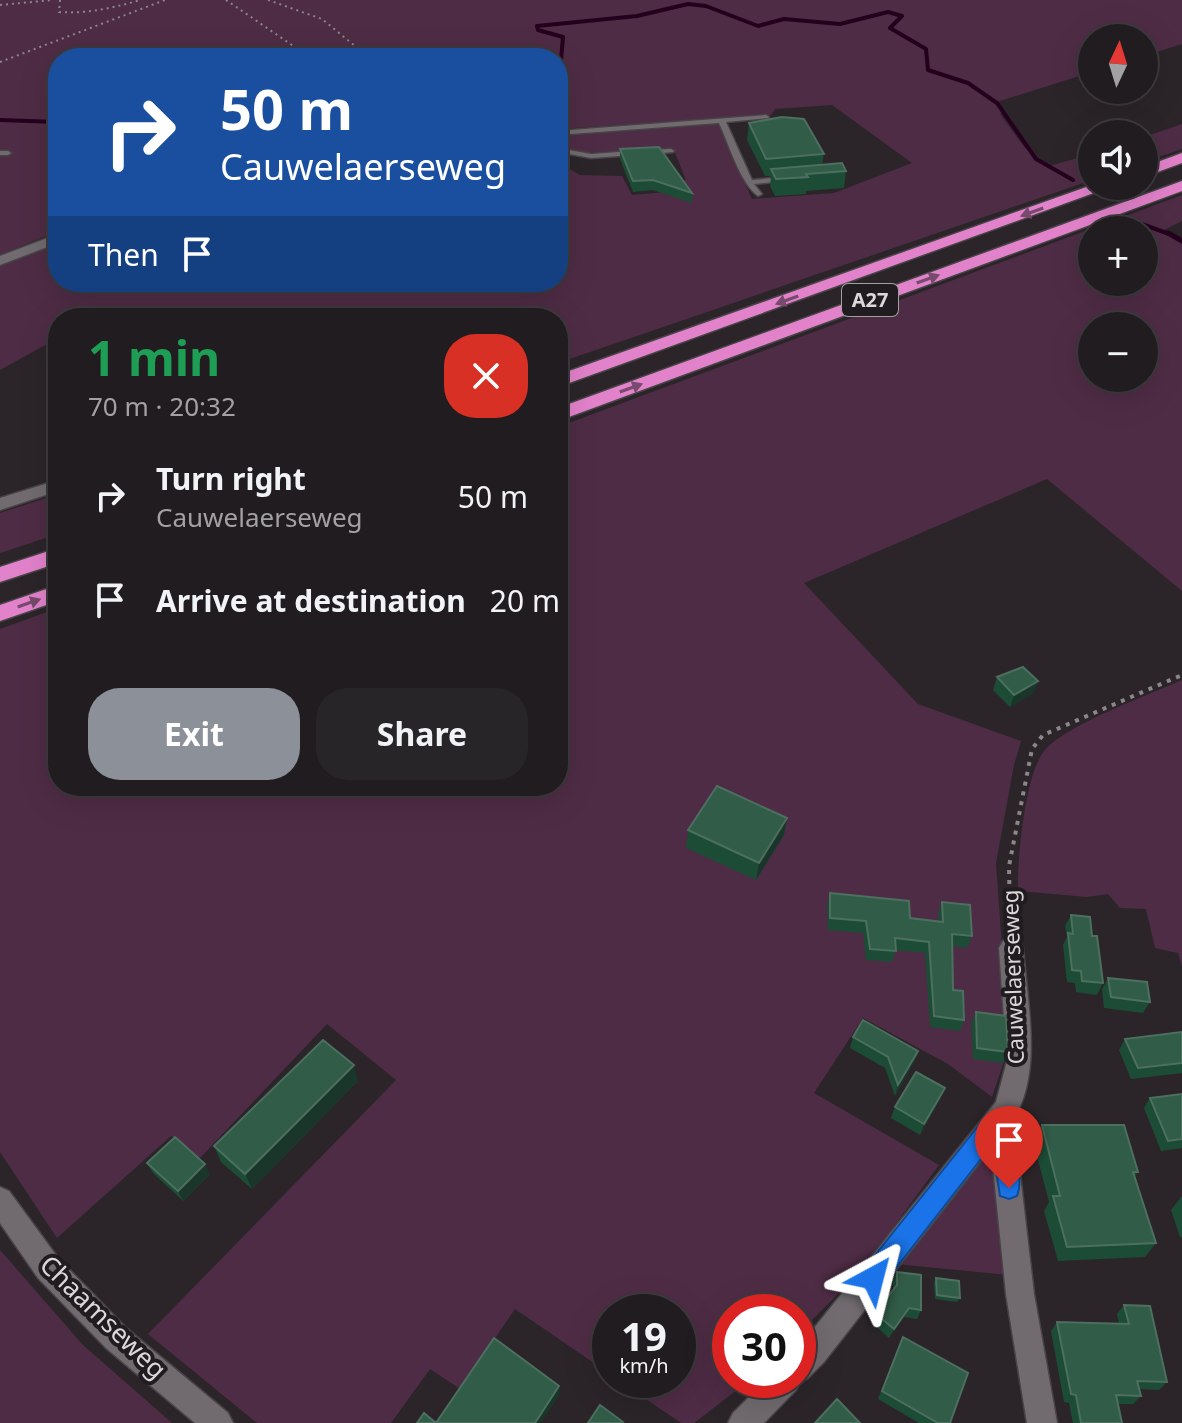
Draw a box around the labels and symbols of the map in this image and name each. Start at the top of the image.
north arrow [1078,24,1158,104]
one-way arrow [1019,207,1043,219]
one-way arrow [916,272,940,285]
road number: A27 [842,284,898,316]
one-way arrow [775,294,799,307]
one-way arrow [619,381,643,394]
one-way arrow [17,597,41,609]
street label: Cauwelaerseweg [994,889,1030,1065]
pin [975,1106,1043,1188]
position arrow [831,1236,915,1320]
street label: Chaamseweg [32,1246,175,1386]
speed limit sign: 30 [712,1294,816,1398]

